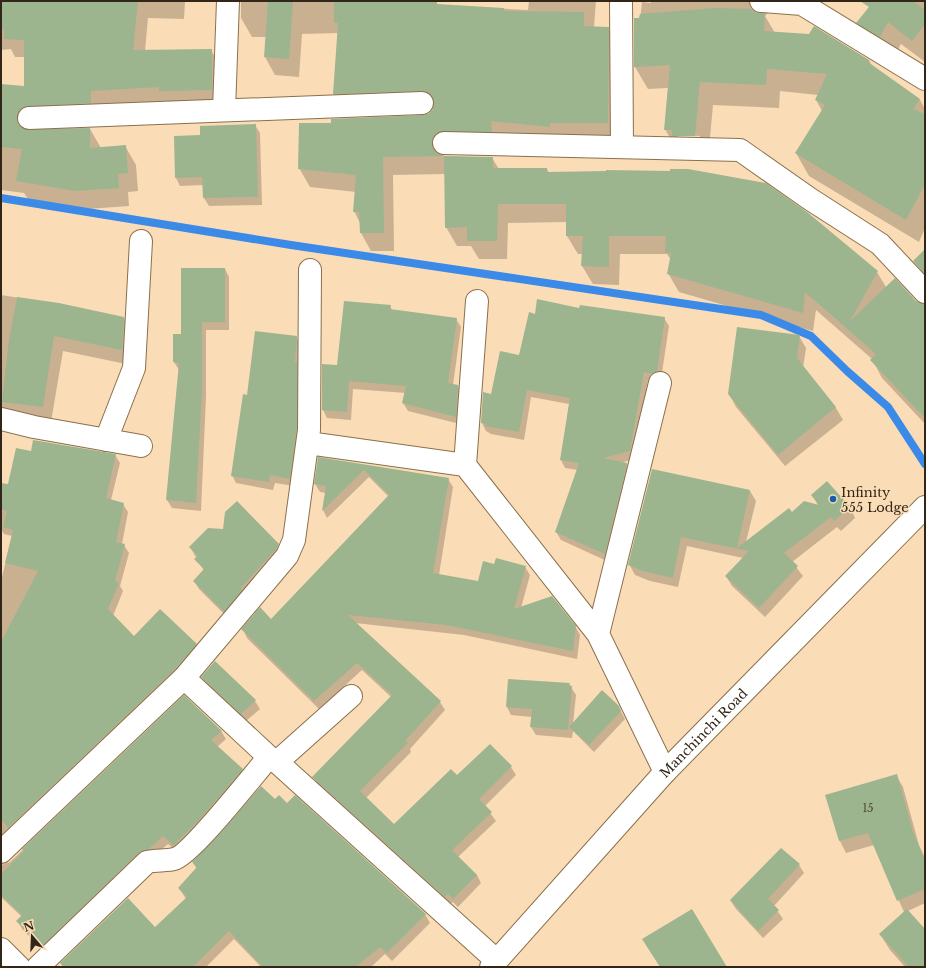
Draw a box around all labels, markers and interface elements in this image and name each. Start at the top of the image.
place label: Infinity 555 Lodge [841,484,909,516]
marker: Infinity 555 Lodge [828,494,838,504]
street label: Manchinchi Road [656,685,751,781]
house number: 15 [862,801,874,815]
north arrow [12,916,52,956]
text: N [22,918,37,935]

